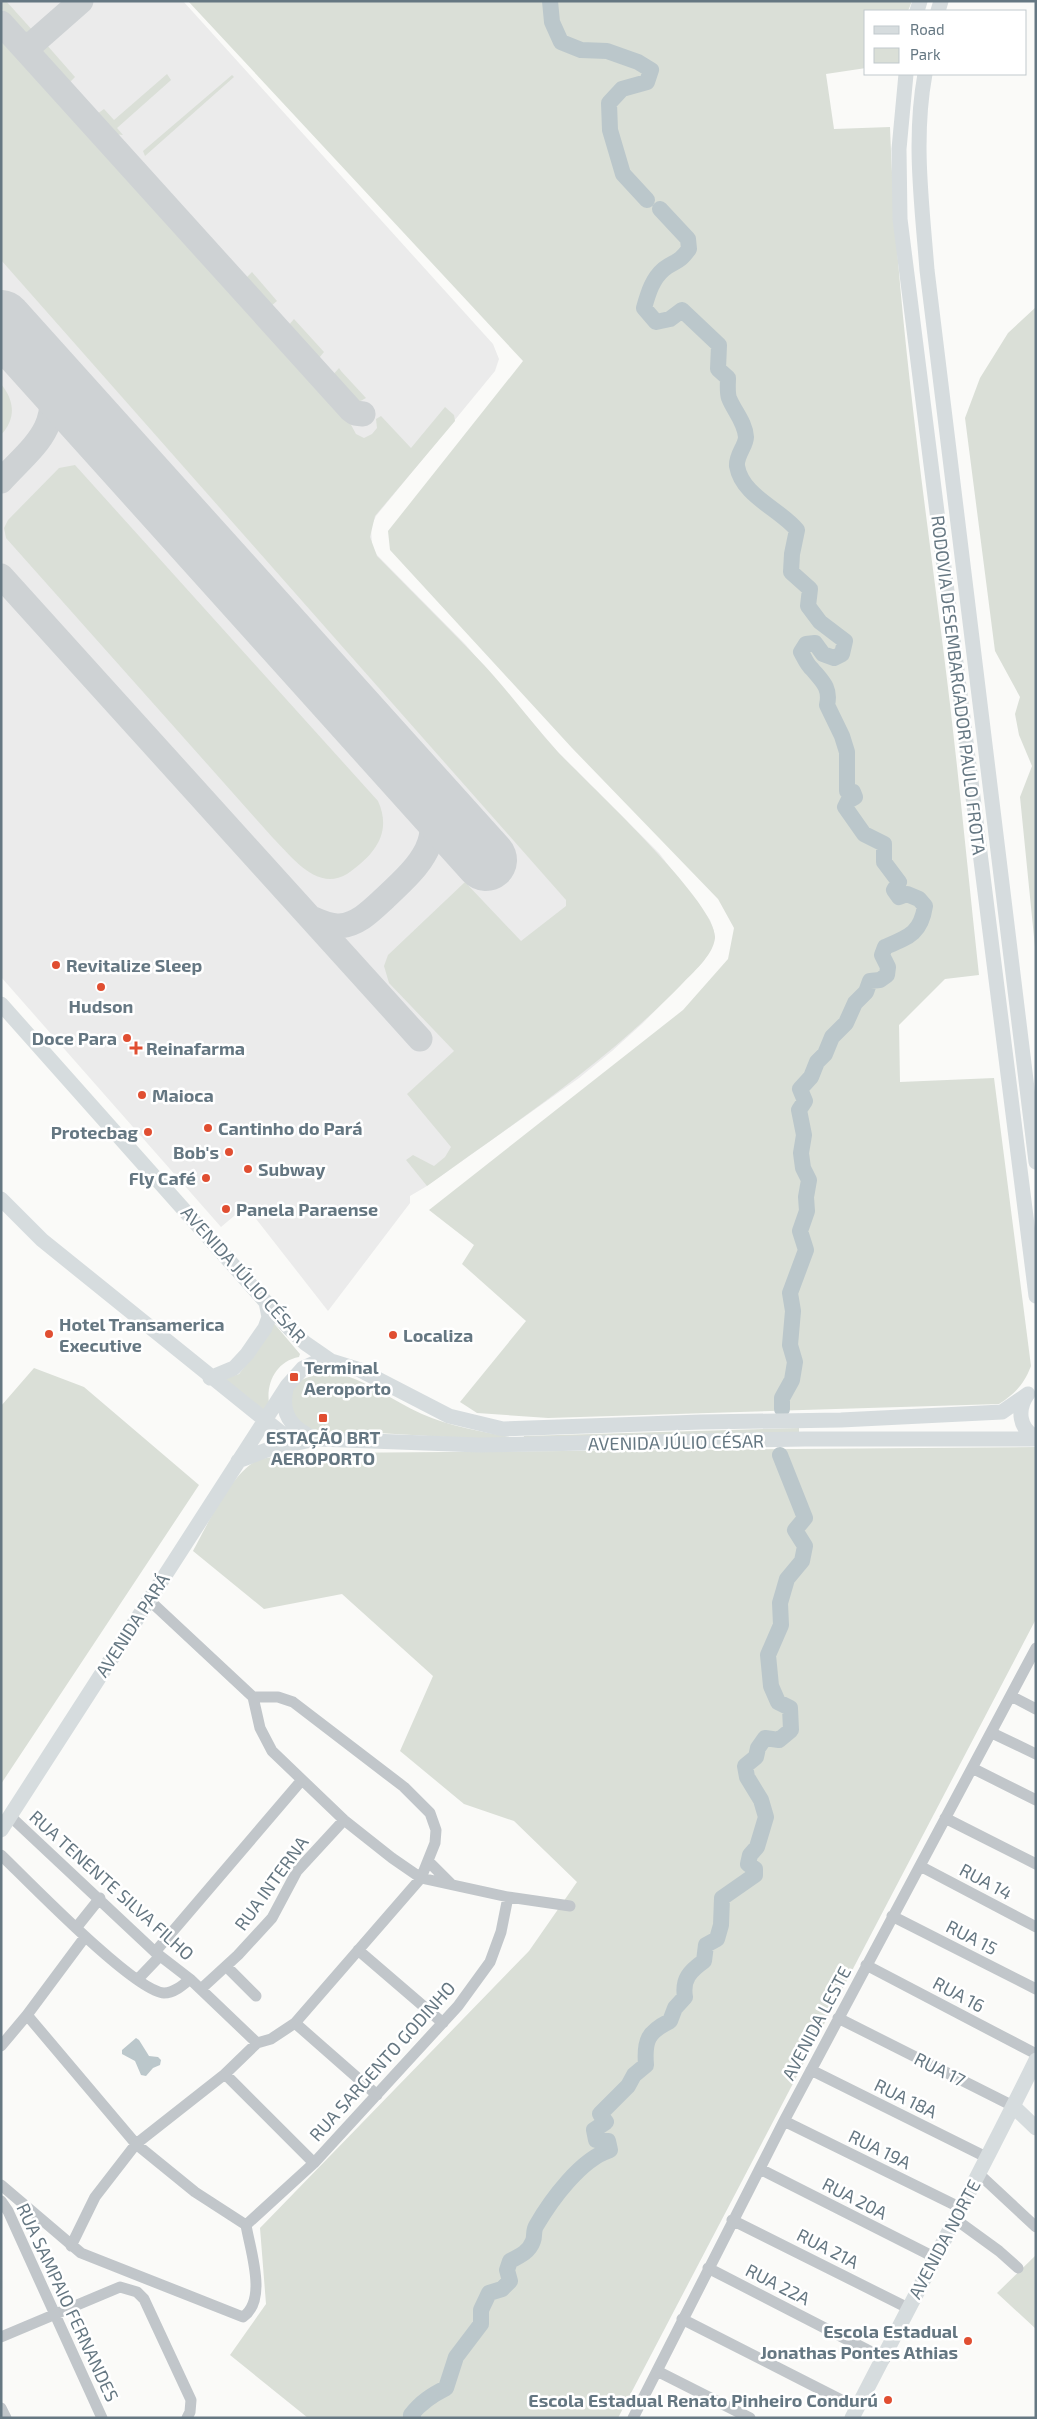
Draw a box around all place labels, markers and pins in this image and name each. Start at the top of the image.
place label: Revitalize Sleep [66,954,202,976]
marker: Revitalize Sleep [50,959,62,971]
marker: Hudson [95,981,107,993]
place label: Hudson [69,995,133,1017]
place label: Doce Para [32,1027,117,1049]
marker: Doce Para [121,1032,133,1044]
place label: Reinafarma [146,1037,245,1059]
marker: Reinafarma [130,1042,142,1054]
place label: Maioca [152,1084,214,1106]
marker: Maioca [136,1089,148,1101]
place label: Cantinho do Pará [218,1117,363,1139]
place label: Protecbag [51,1121,139,1143]
marker: Cantinho do Pará [202,1122,214,1134]
marker: Protecbag [142,1126,154,1138]
place label: Bob's [173,1141,219,1163]
marker: Bob's [223,1146,235,1158]
place label: Subway [258,1158,326,1180]
marker: Subway [242,1163,254,1175]
place label: Fly Café [129,1167,196,1189]
marker: Fly Café [200,1172,212,1184]
place label: Panela Paraense [236,1198,378,1220]
marker: Panela Paraense [220,1203,232,1215]
place label: Hotel Transamerica Executive [59,1313,225,1356]
place label: Localiza [403,1324,473,1346]
marker: Hotel Transamerica Executive [43,1328,55,1340]
marker: Localiza [387,1329,399,1341]
place label: Terminal Aeroporto [304,1356,391,1399]
marker: Terminal Aeroporto [288,1371,300,1383]
marker: ESTAÇÃO BRT AEROPORTO [317,1412,329,1424]
place label: ESTAÇÃO BRT AEROPORTO [266,1426,381,1469]
place label: Escola Estadual Jonathas Pontes Athias [760,2320,958,2363]
marker: Escola Estadual Jonathas Pontes Athias [962,2335,974,2347]
place label: Escola Estadual Renato Pinheiro Condurú [528,2389,878,2411]
marker: Escola Estadual Renato Pinheiro Condurú [882,2394,894,2406]

